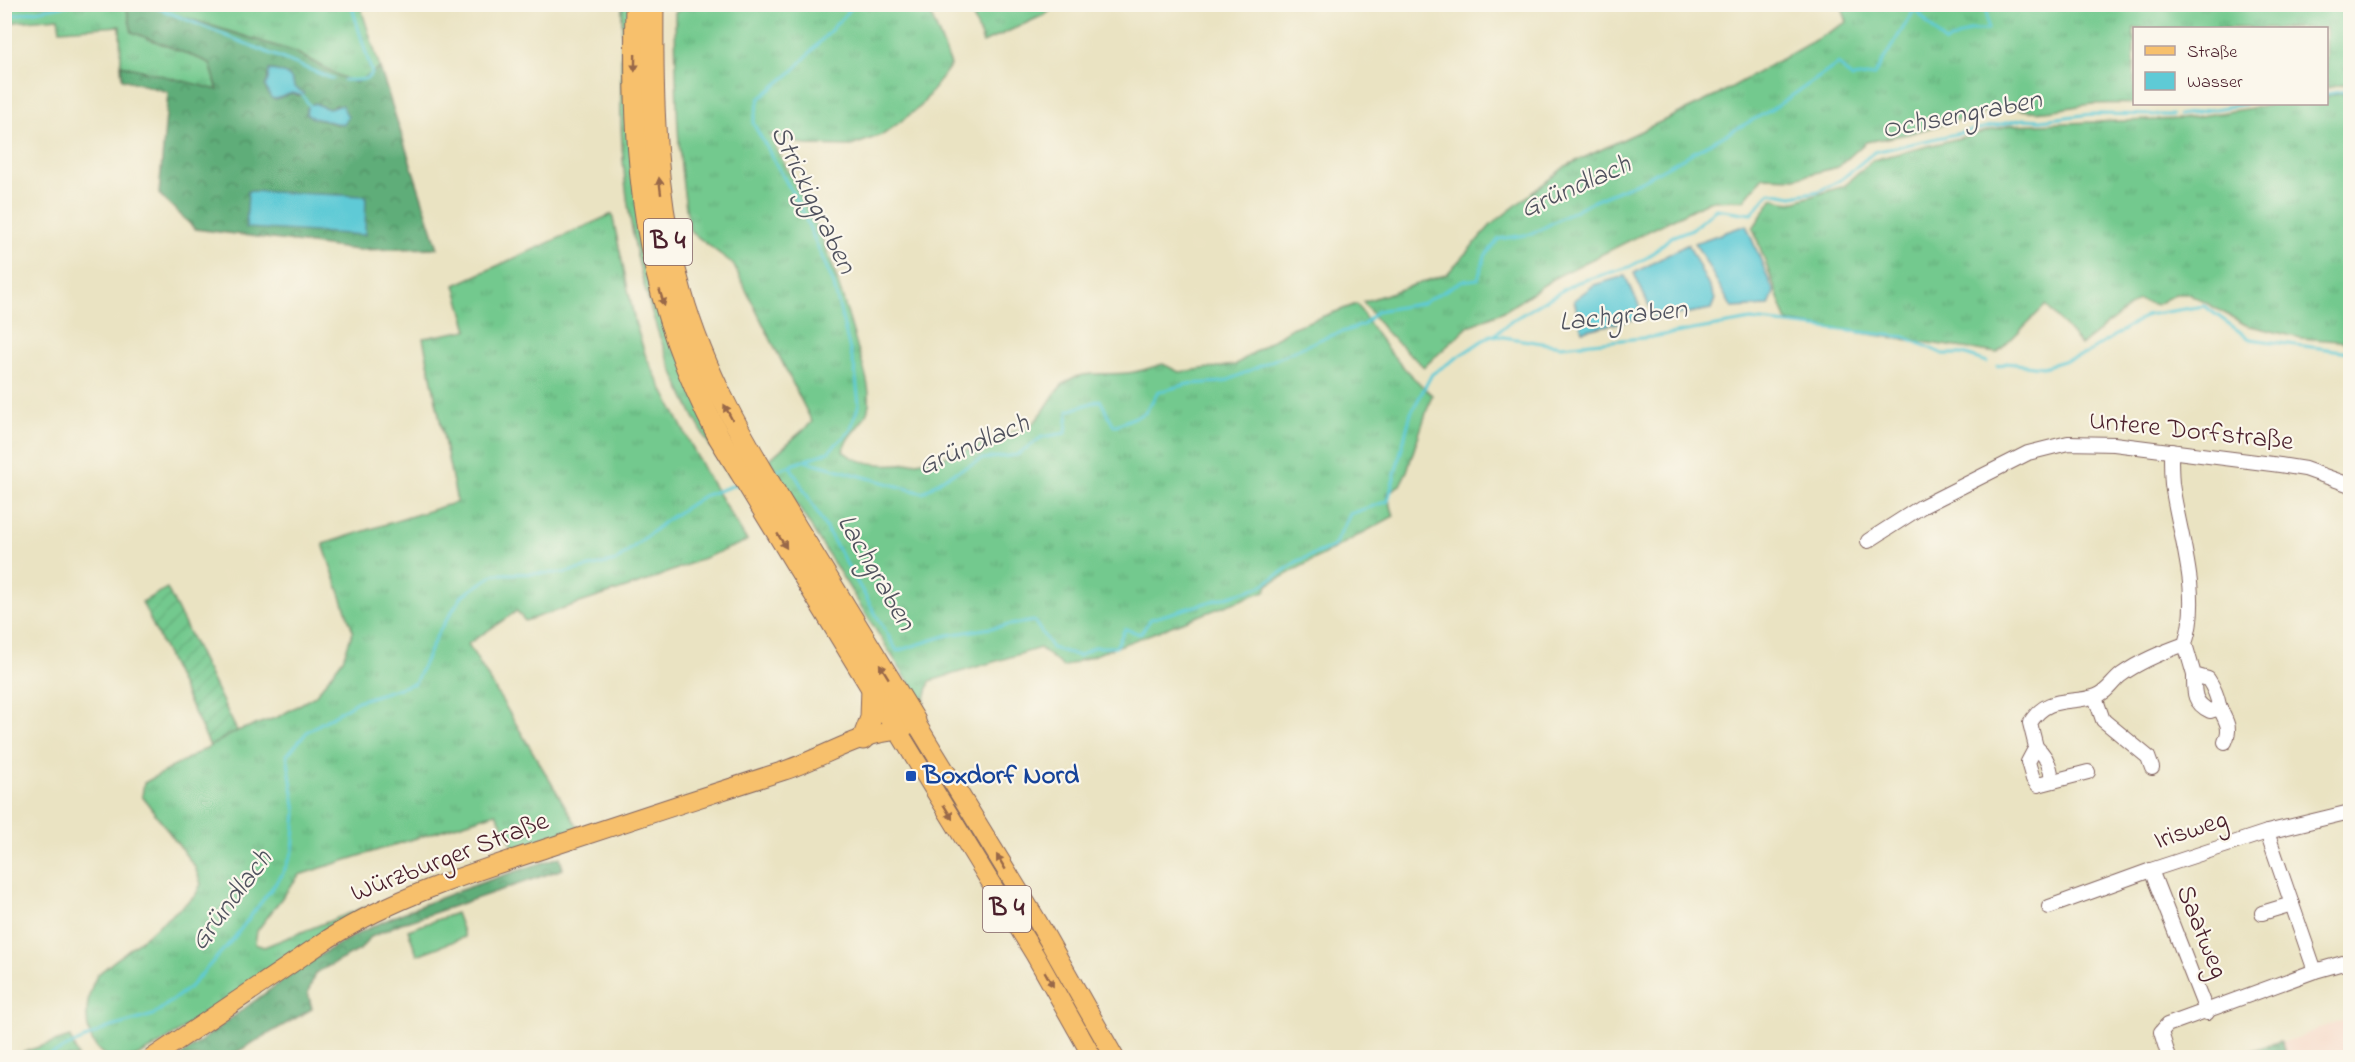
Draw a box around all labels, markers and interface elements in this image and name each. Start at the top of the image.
legend [2133,27,2328,105]
text: Straße [2187,40,2238,66]
one-way arrow [630,53,640,72]
text: Wasser [2187,70,2243,96]
water label: Ochsengraben [1878,80,2047,152]
water label: Strickiggraben [758,119,866,282]
water label: Gründlach [1514,145,1639,231]
one-way arrow [655,176,665,195]
road number: B 4 [644,219,692,265]
one-way arrow [658,289,667,307]
water label: Lachgraben [1557,290,1690,344]
street label: Untere Dorfstraße [2087,402,2296,462]
one-way arrow [723,403,732,420]
water label: Gründlach [912,404,1037,488]
water label: Lachgraben [825,507,926,640]
one-way arrow [776,533,787,549]
one-way arrow [879,663,890,679]
place label: Boxdorf Nord [921,757,1080,796]
marker: Boxdorf Nord [904,769,918,783]
street label: Irisweg [2149,801,2233,861]
street label: Würzburger Straße [345,802,555,914]
one-way arrow [942,804,953,820]
water label: Gründlach [180,841,284,960]
one-way arrow [996,854,1007,870]
street label: Saatweg [2165,879,2237,985]
road number: B 4 [983,886,1031,932]
one-way arrow [1044,971,1054,988]

